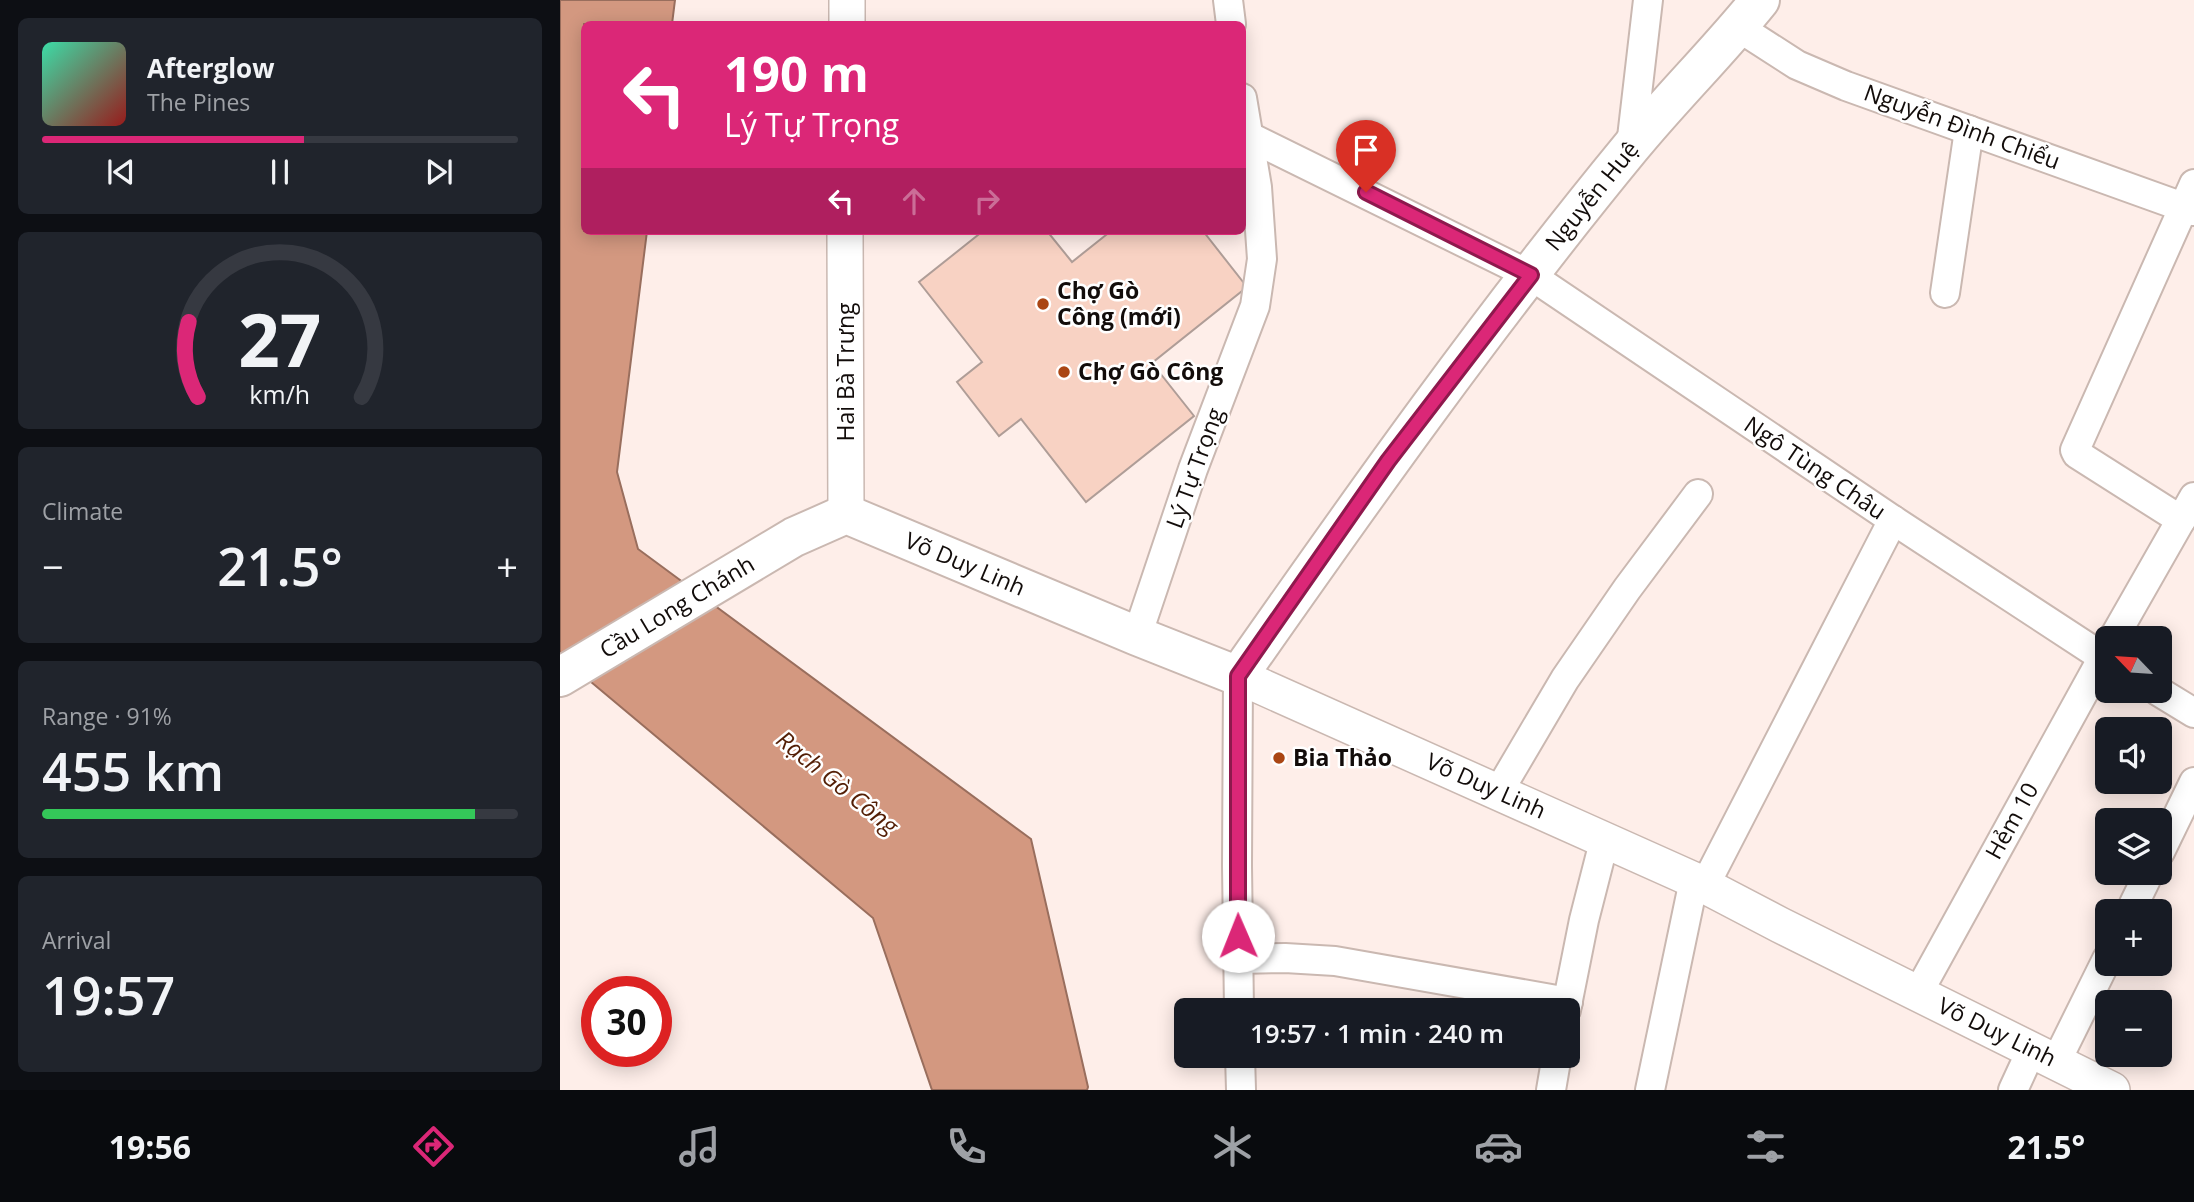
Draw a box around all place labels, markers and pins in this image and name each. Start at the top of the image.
pin [1336,120,1396,192]
place label: Chợ Gò Công (mới) [1057,274,1181,332]
marker: Chợ Gò Công (mới) [1035,296,1051,312]
place label: Chợ Gò Công [1078,355,1223,387]
marker: Chợ Gò Công [1056,364,1072,380]
place label: Bia Thảo [1293,741,1392,773]
marker: Bia Thảo [1271,750,1287,766]

